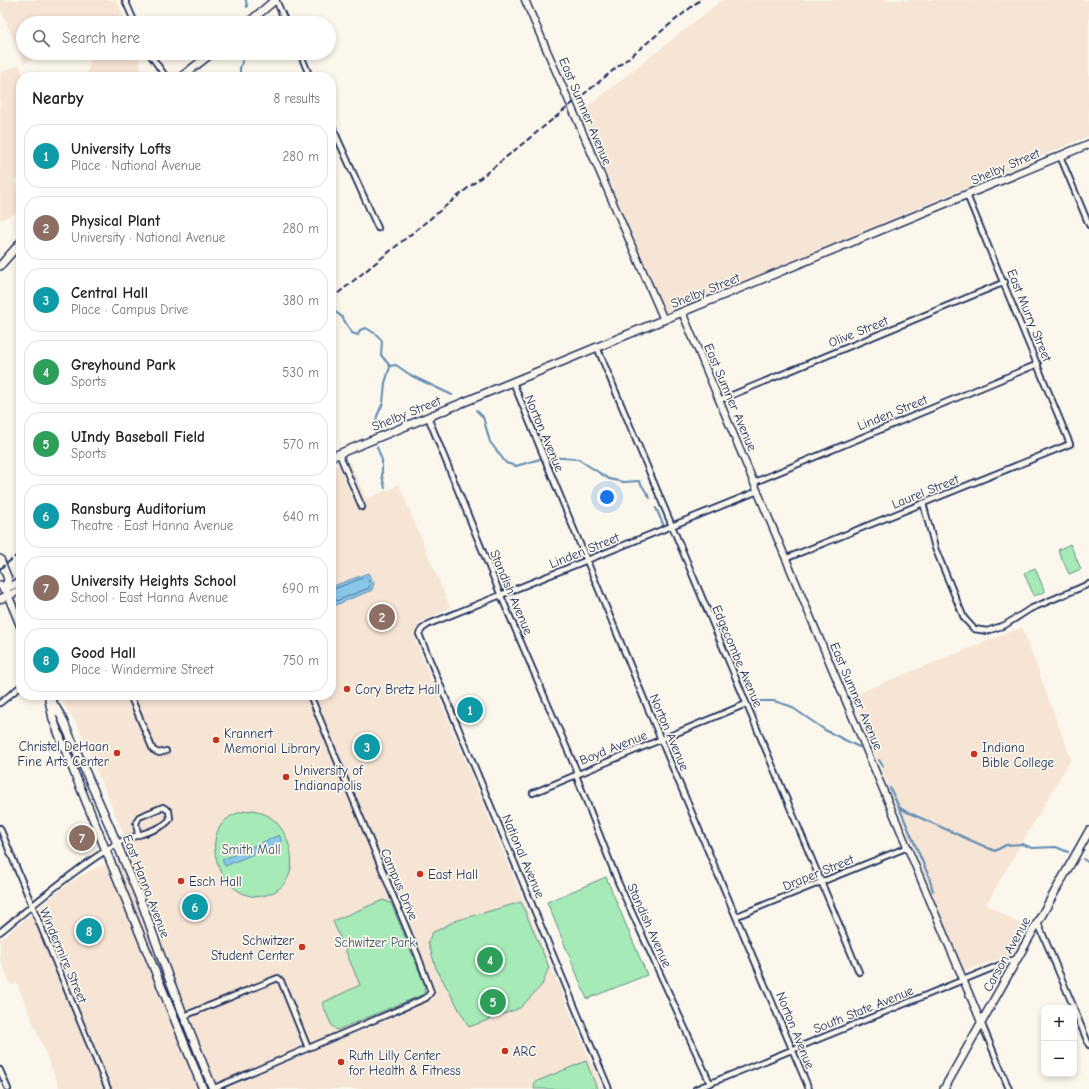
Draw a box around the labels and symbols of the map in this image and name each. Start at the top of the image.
street label: East Sumner Avenue [556,55,615,168]
street label: Shelby Street [969,145,1043,188]
street label: East Murry Street [1004,267,1055,365]
street label: Shelby Street [668,269,743,311]
street label: Olive Street [826,312,891,350]
street label: East Sumner Avenue [701,341,760,454]
street label: Linden Street [855,391,931,433]
street label: Shelby Street [369,392,444,434]
street label: Norton Avenue [522,393,568,474]
street label: Laurel Street [890,471,962,512]
your location [597,487,617,507]
street label: Linden Street [547,529,623,571]
street label: Standish Avenue [487,548,536,637]
pin: 2 [369,602,395,632]
street label: Edgecombe Avenue [709,603,766,710]
street label: East Sumner Avenue [827,640,886,753]
place label: Cory Bretz Hall [355,682,440,697]
marker: Cory Bretz Hall [342,684,352,694]
street label: Norton Avenue [647,692,693,773]
pin: 1 [457,695,483,725]
place label: Krannert Memorial Library [224,726,320,756]
street label: Boyd Avenue [577,727,650,768]
pin: 3 [354,732,380,762]
marker: Krannert Memorial Library [211,735,221,745]
place label: Christel DeHaan Fine Arts Center [18,739,110,769]
place label: Indiana Bible College [982,740,1055,770]
marker: Christel DeHaan Fine Arts Center [112,748,122,758]
marker: Indiana Bible College [969,749,979,759]
place label: University of Indianapolis [294,763,364,793]
marker: University of Indianapolis [281,772,291,782]
street label: National Avenue [499,812,548,901]
pin: 7 [69,823,95,853]
street label: East Hanna Avenue [120,833,173,940]
park label: Smith Mall [221,842,281,857]
street label: Campus Drive [378,846,422,923]
street label: Draper Street [780,851,857,894]
place label: East Hall [428,867,478,882]
marker: East Hall [415,869,425,879]
place label: Esch Hall [189,874,242,889]
marker: Esch Hall [176,876,186,886]
street label: Standish Avenue [624,881,675,970]
pin: 6 [182,892,208,922]
street label: Windermire Street [37,905,91,1006]
street label: Carson Avenue [980,914,1033,994]
pin: 8 [76,916,102,946]
place label: Schwitzer Student Center [211,933,295,963]
park label: Schwitzer Park [334,935,416,950]
marker: Schwitzer Student Center [297,942,307,952]
pin: 4 [477,945,503,975]
street label: South State Avenue [811,982,916,1036]
pin: 5 [480,987,506,1017]
street label: Norton Avenue [773,989,818,1071]
place label: ARC [513,1044,536,1059]
marker: ARC [500,1046,510,1056]
place label: Ruth Lilly Center for Health & Fitness [348,1048,461,1078]
marker: Ruth Lilly Center for Health & Fitness [336,1057,346,1067]

